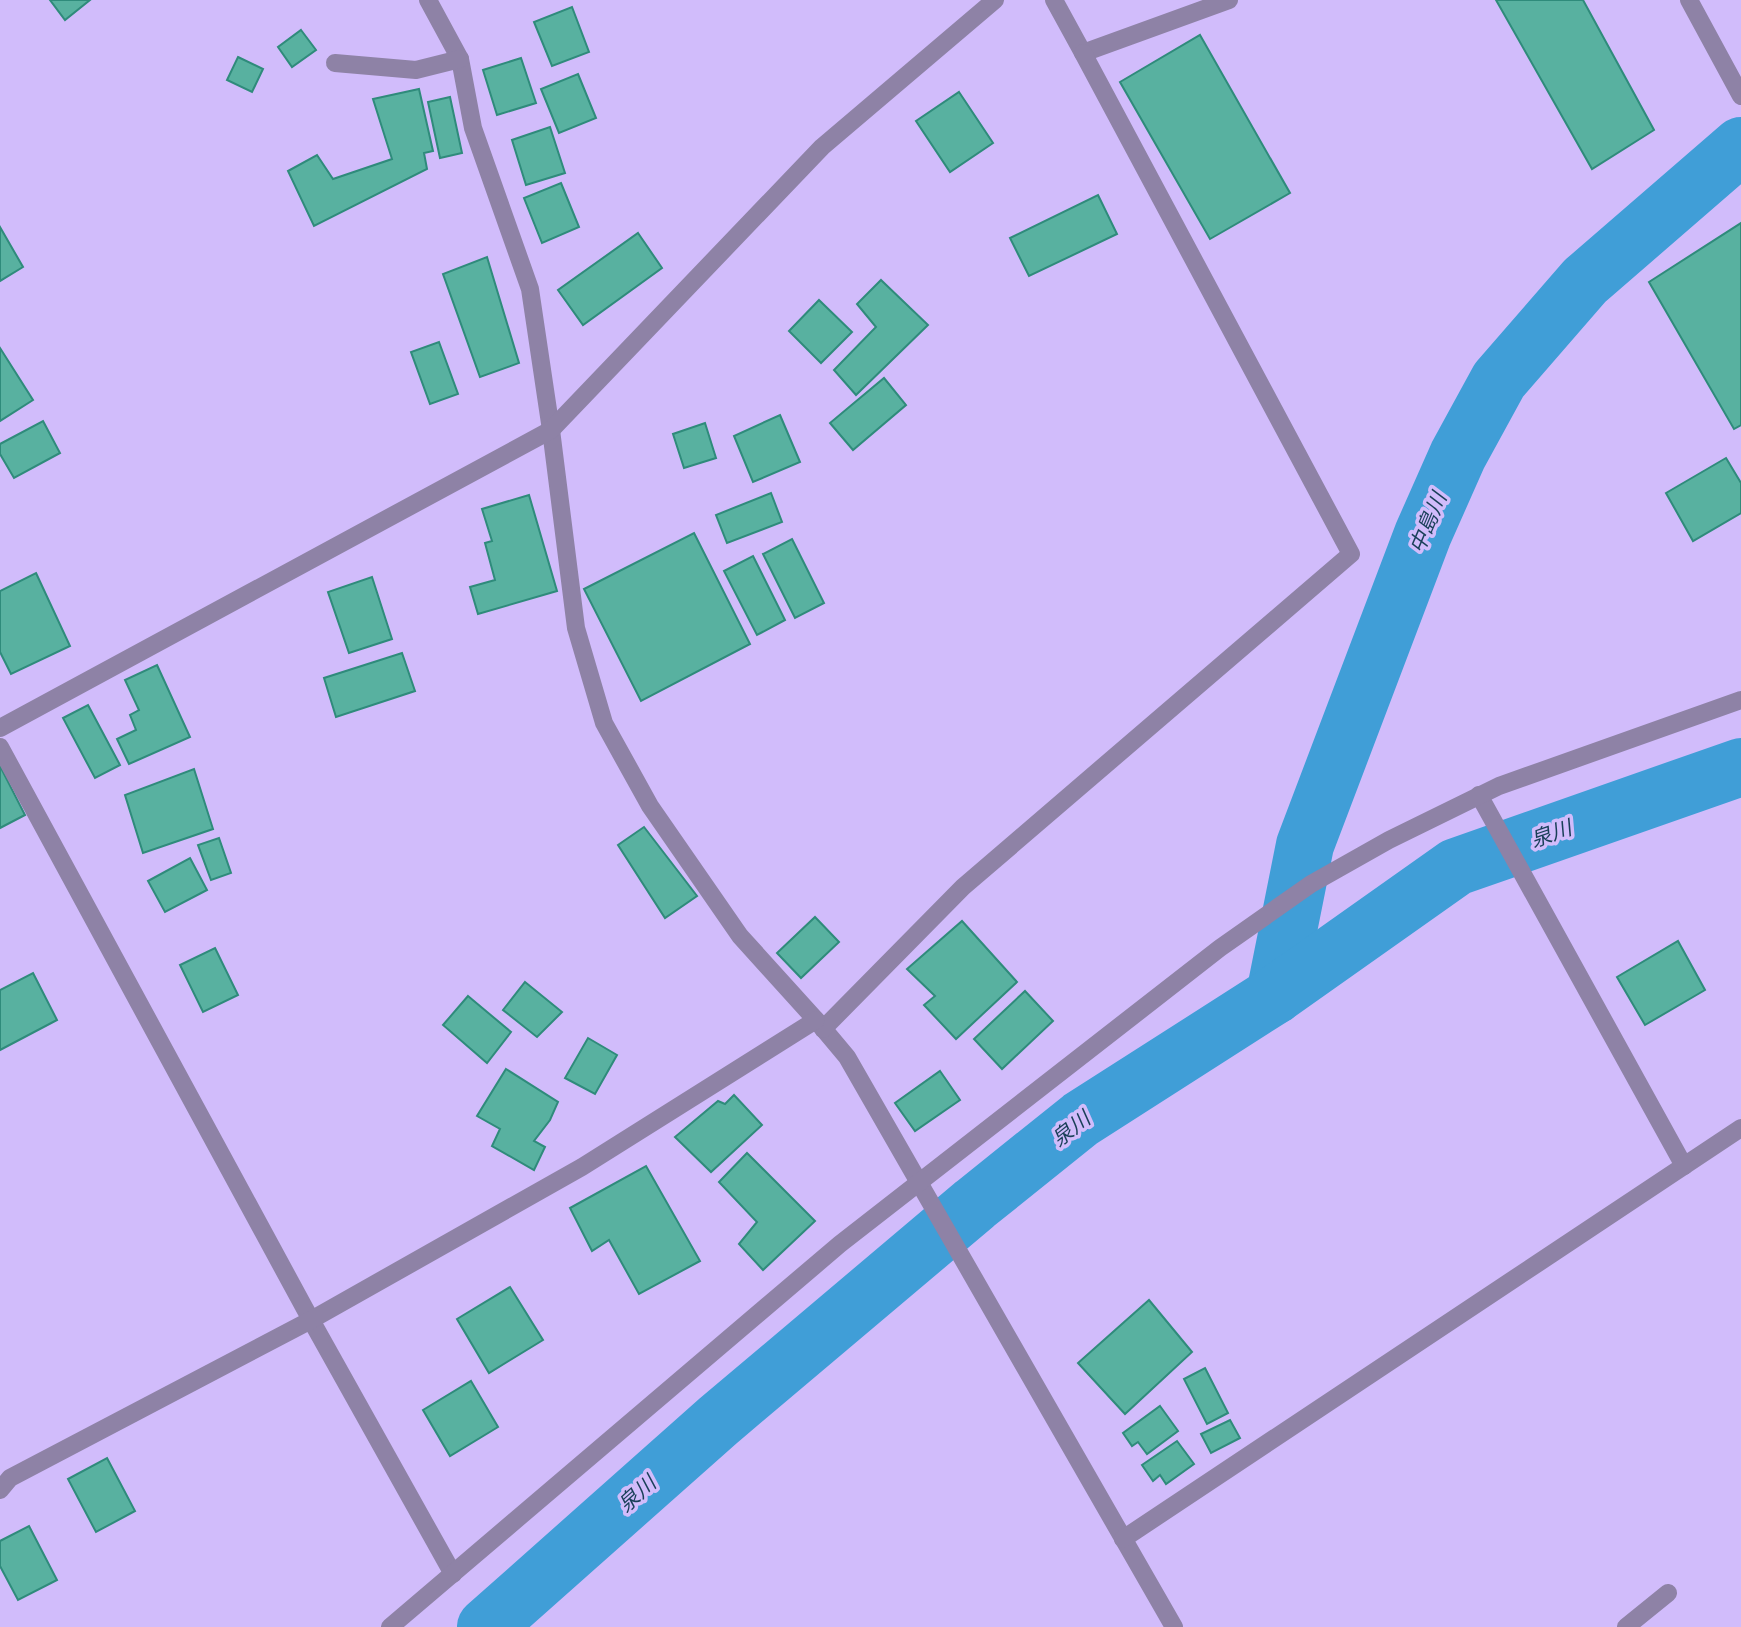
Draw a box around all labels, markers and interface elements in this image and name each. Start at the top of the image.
water label: 中島川 [1404,487,1453,557]
water label: 泉川 [1527,814,1577,853]
water label: 泉川 [1046,1105,1097,1152]
water label: 泉川 [613,1469,663,1518]

